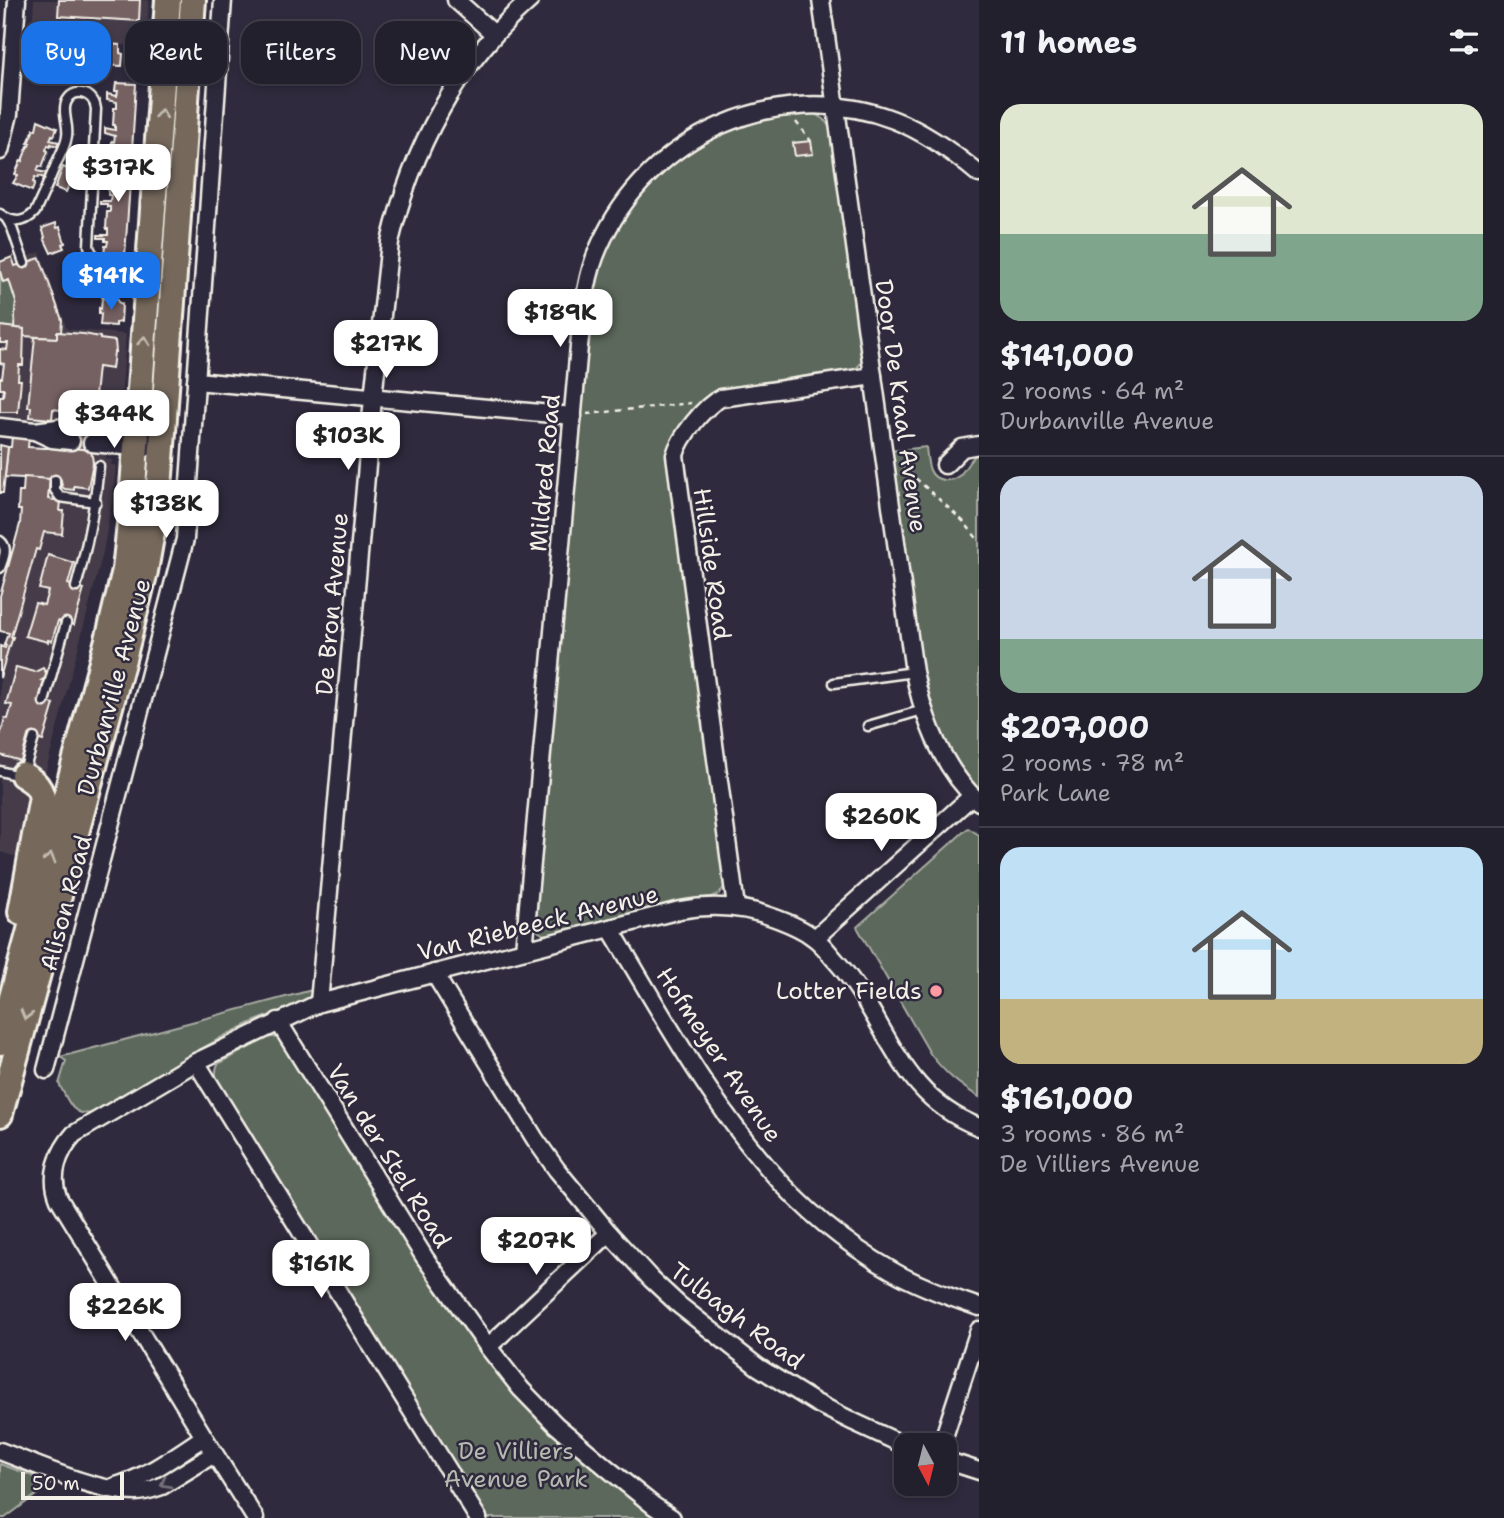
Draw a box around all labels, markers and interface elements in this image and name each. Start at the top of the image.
chip: Buy [21,21,111,84]
chip: Rent [125,21,227,84]
chip: Filters [241,21,361,84]
chip: New [375,21,475,84]
text: 11 homes [1000,22,1137,63]
icon: filters [1445,23,1483,61]
one-way arrow [153,108,168,119]
pin: $317K [69,144,167,204]
icon: home [1179,149,1305,275]
text: $317K [82,152,154,182]
pin: $141K [62,252,160,312]
text: $141K [78,260,144,290]
street label: Door De Kraal Avenue [867,277,935,535]
pin: $189K [511,290,609,349]
text: $189K [524,297,596,327]
pin: $217K [337,320,435,380]
text: $217K [350,328,422,358]
one-way arrow [136,335,151,346]
text: $141,000 [1000,335,1134,376]
text: 2 rooms · 64 m² [1000,376,1184,406]
pin: $344K [65,391,163,450]
street label: Mildred Road [522,393,568,553]
text: $344K [74,398,154,428]
text: Durbanville Avenue [1000,406,1214,436]
pin: $103K [299,412,397,472]
text: $103K [312,420,384,450]
pin: $138K [117,480,215,540]
street label: Hillside Road [685,486,739,642]
text: $138K [130,488,202,518]
street label: De Bron Avenue [308,511,356,697]
icon: home [1179,521,1305,647]
street label: Durbanville Avenue [70,575,158,799]
text: $207,000 [1000,707,1150,748]
text: 2 rooms · 78 m² [1000,748,1184,778]
text: Park Lane [1000,778,1111,808]
pin: $260K [832,794,930,853]
text: $260K [842,801,920,831]
street label: Alison Road [32,831,100,975]
one-way arrow [42,852,56,864]
street label: Van Riebeeck Avenue [414,878,662,968]
icon: home [1179,892,1305,1018]
street label: Hofmeyer Avenue [648,961,790,1149]
place label: Lotter Fields [776,975,922,1007]
marker: Lotter Fields [928,983,944,999]
one-way arrow [20,1009,34,1021]
street label: Van der Stel Road [319,1058,459,1254]
text: $161,000 [1000,1078,1134,1119]
text: 3 rooms · 86 m² [1000,1119,1185,1149]
text: De Villiers Avenue [1000,1149,1200,1179]
pin: $207K [487,1218,585,1277]
text: $207K [497,1225,575,1255]
pin: $161K [272,1240,370,1300]
text: $161K [288,1248,354,1278]
street label: Tulbagh Road [663,1255,811,1377]
pin: $226K [76,1284,174,1343]
text: $226K [86,1291,164,1321]
north arrow [894,1433,957,1496]
map controls [894,1433,957,1496]
park label: De Villiers Avenue Park [444,1435,588,1495]
scale bar [21,1469,124,1501]
text: 50 m [32,1471,80,1496]
one-way arrow [160,1475,173,1488]

